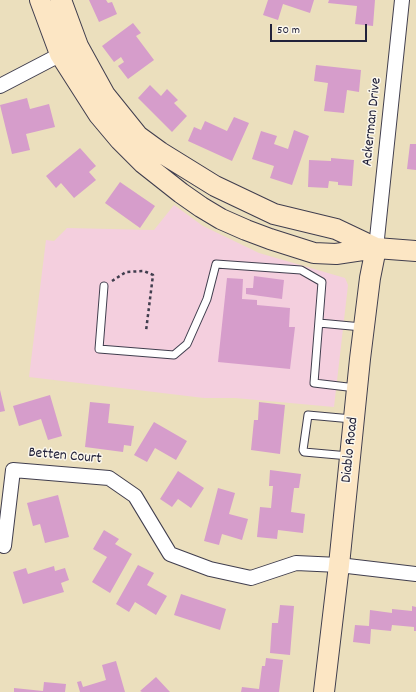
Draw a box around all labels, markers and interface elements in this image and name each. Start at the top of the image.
scale bar [272,16,369,42]
text: 50 m [277,22,300,39]
street label: Ackerman Drive [359,77,387,167]
street label: Diablo Road [339,416,363,484]
street label: Betten Court [28,445,102,469]

